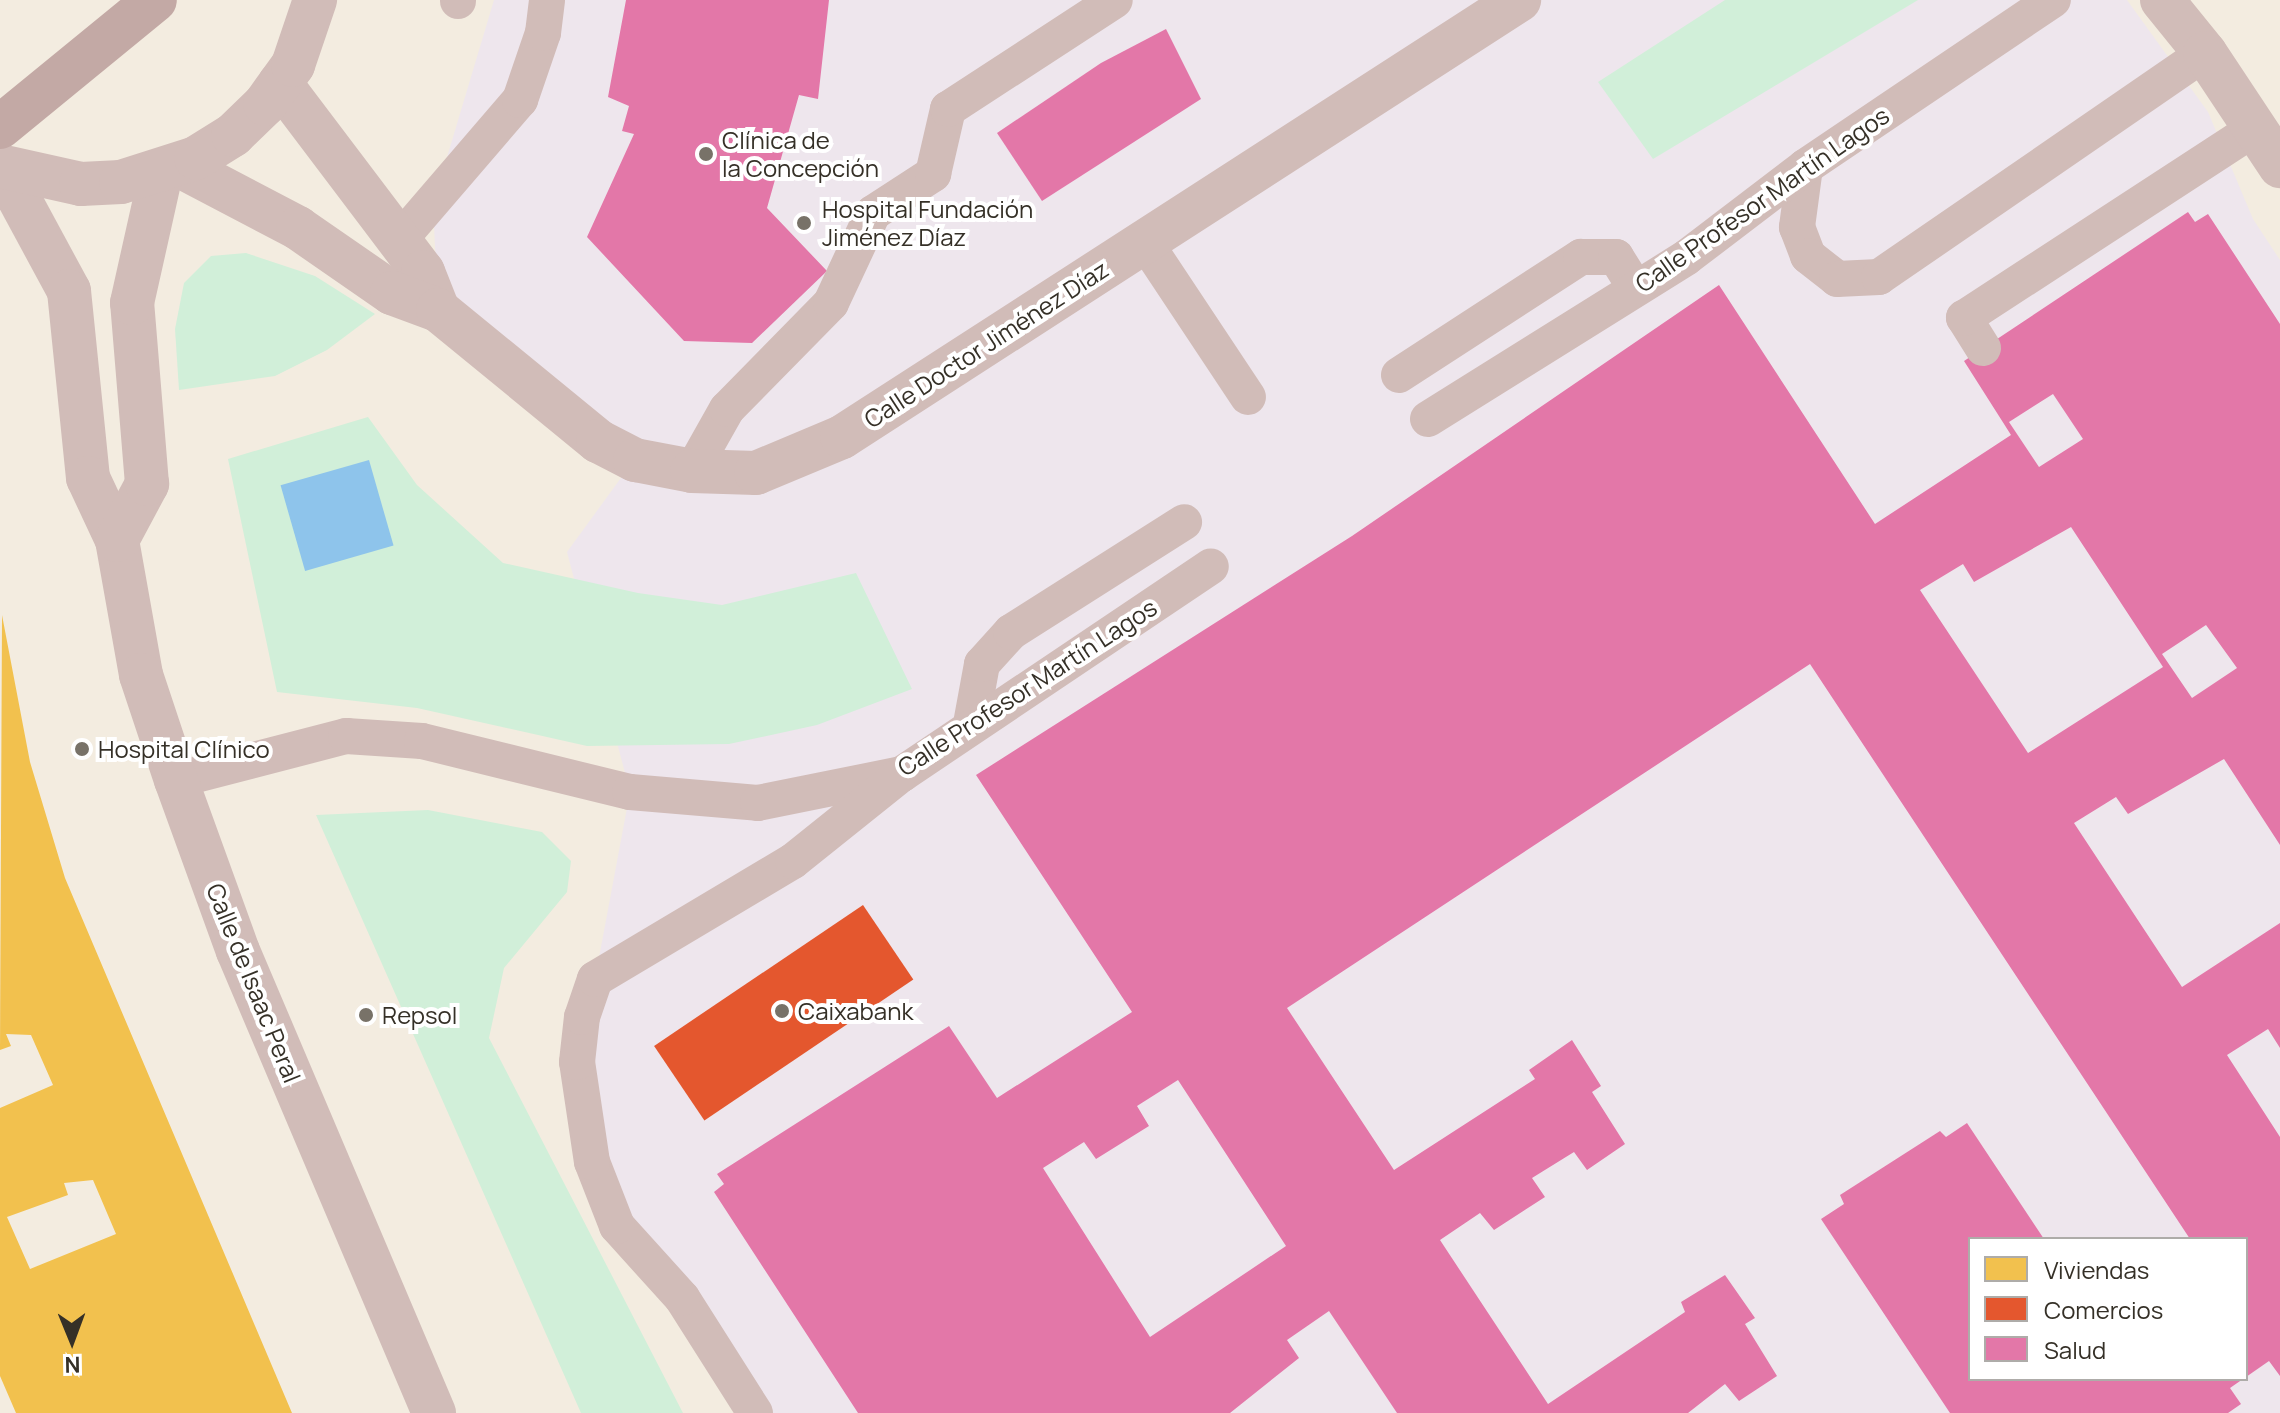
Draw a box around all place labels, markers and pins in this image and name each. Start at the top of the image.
place label: Clínica de la Concepción [722,126,879,182]
marker: Clínica de la Concepción [697,145,715,163]
place label: Hospital Fundación Jiménez Díaz [822,195,1033,251]
marker: Hospital Fundación Jiménez Díaz [793,212,815,234]
place label: Hospital Clínico [98,735,270,763]
marker: Hospital Clínico [73,740,91,758]
place label: Caixabank [798,997,913,1025]
place label: Repsol [382,1001,457,1029]
marker: Caixabank [773,1002,791,1020]
marker: Repsol [357,1006,375,1024]

